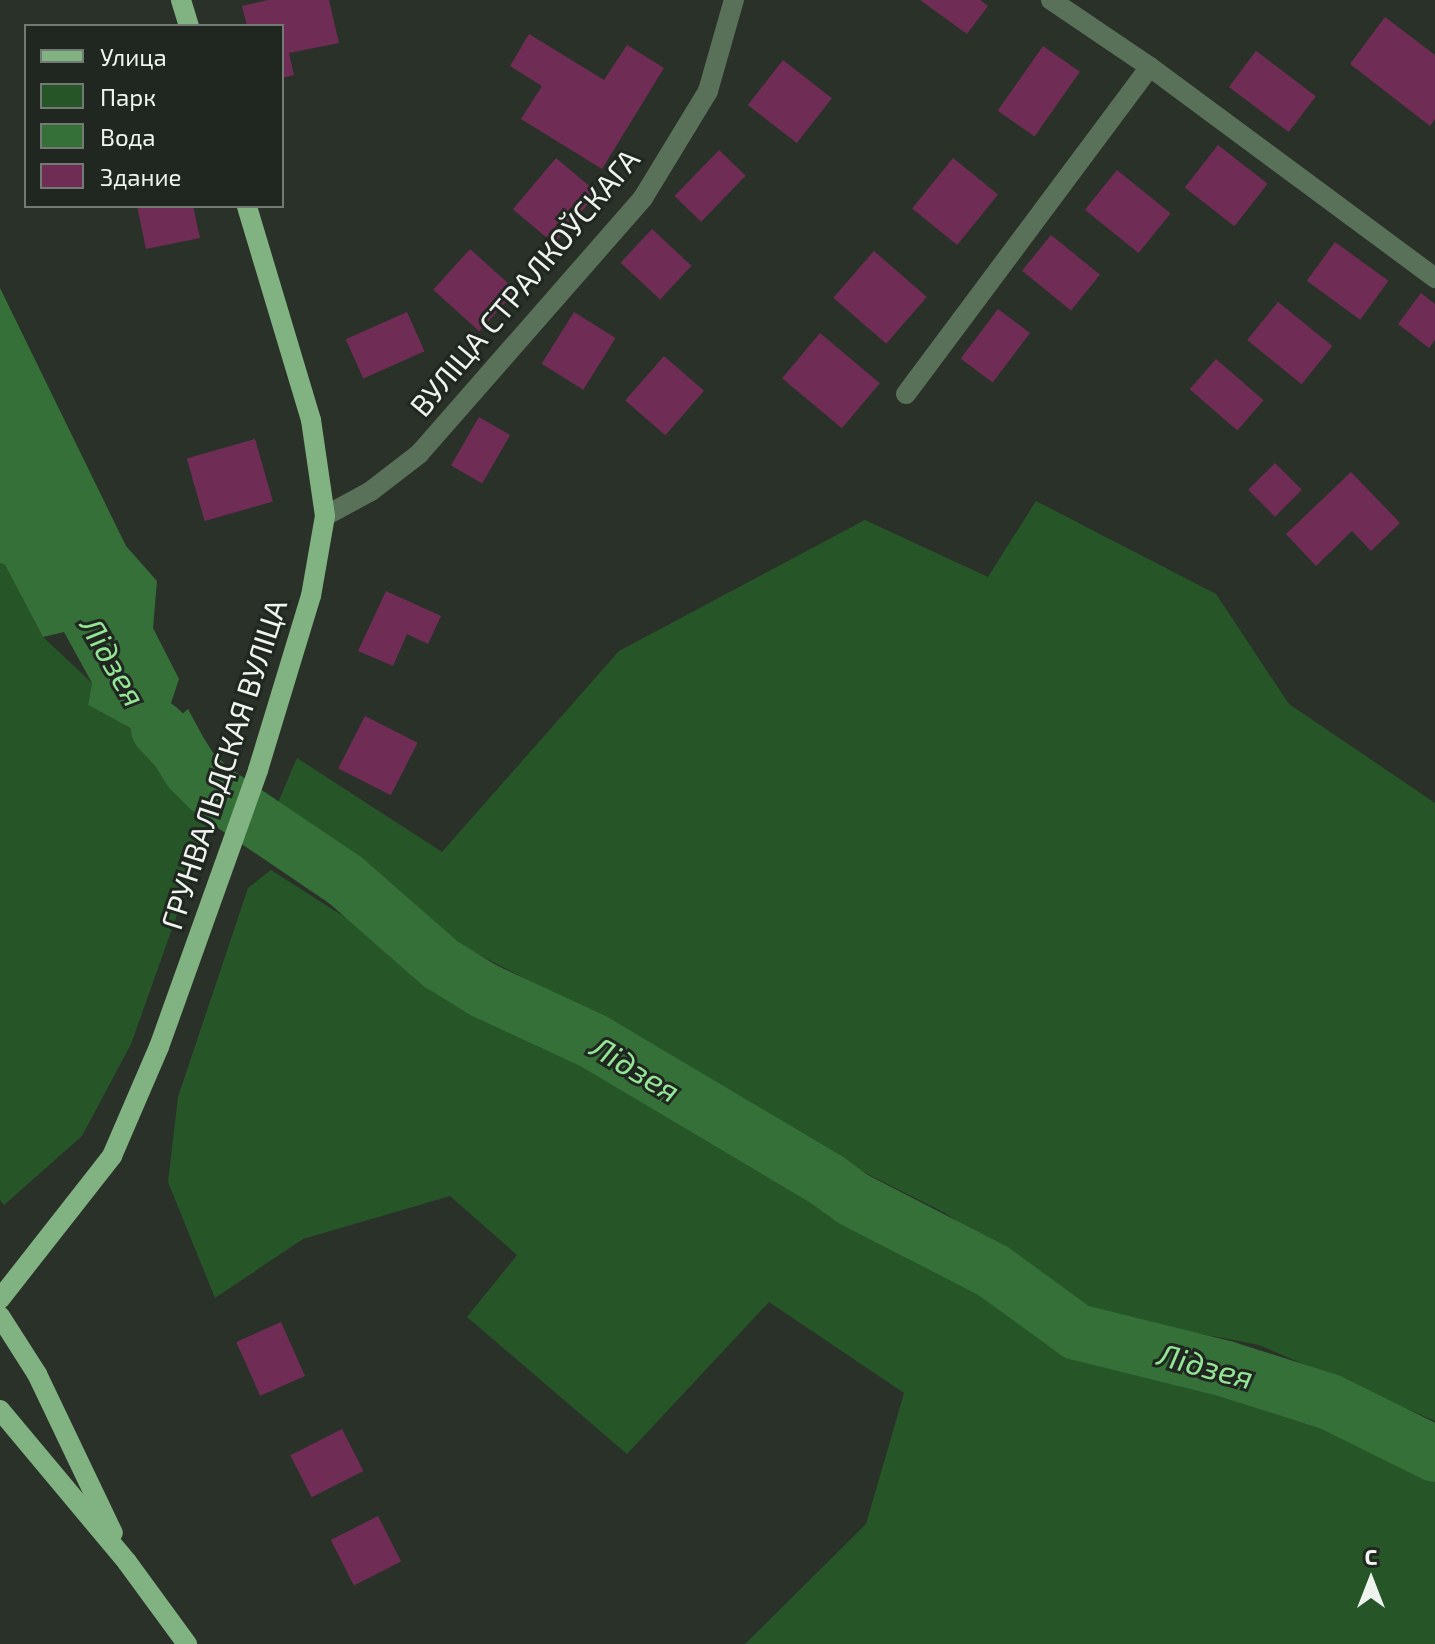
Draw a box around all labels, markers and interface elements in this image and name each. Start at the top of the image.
legend [24,24,284,208]
text: Улица [100,42,167,71]
text: Парк [100,82,156,111]
text: Вода [100,122,156,151]
street label: ВУЛІЦА СТРАЛКОЎСКАГА [402,141,646,423]
text: Здание [100,162,182,191]
street label: ГРУНВАЛЬДСКАЯ ВУЛІЦА [153,594,293,934]
water label: Лідзея [73,609,155,713]
water label: Лідзея [585,1027,687,1109]
water label: Лідзея [1154,1334,1258,1396]
north arrow [1331,1540,1411,1620]
text: С [1365,1543,1377,1569]

